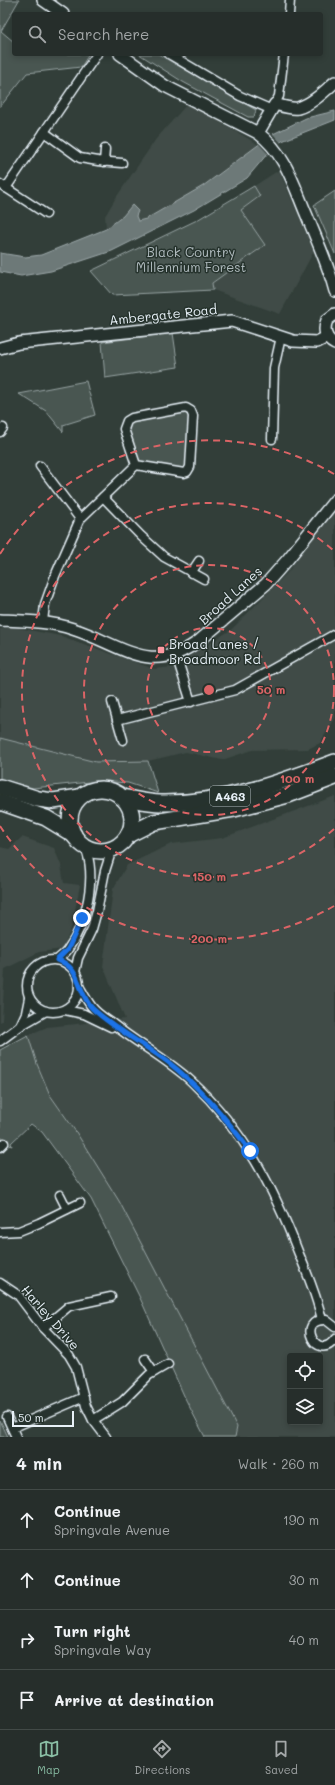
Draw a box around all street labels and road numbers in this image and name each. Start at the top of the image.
street label: Ambergate Road [108,300,218,328]
street label: Broad Lanes [195,562,265,628]
road number: A463 [210,786,250,806]
street label: Harley Drive [18,1281,84,1353]

